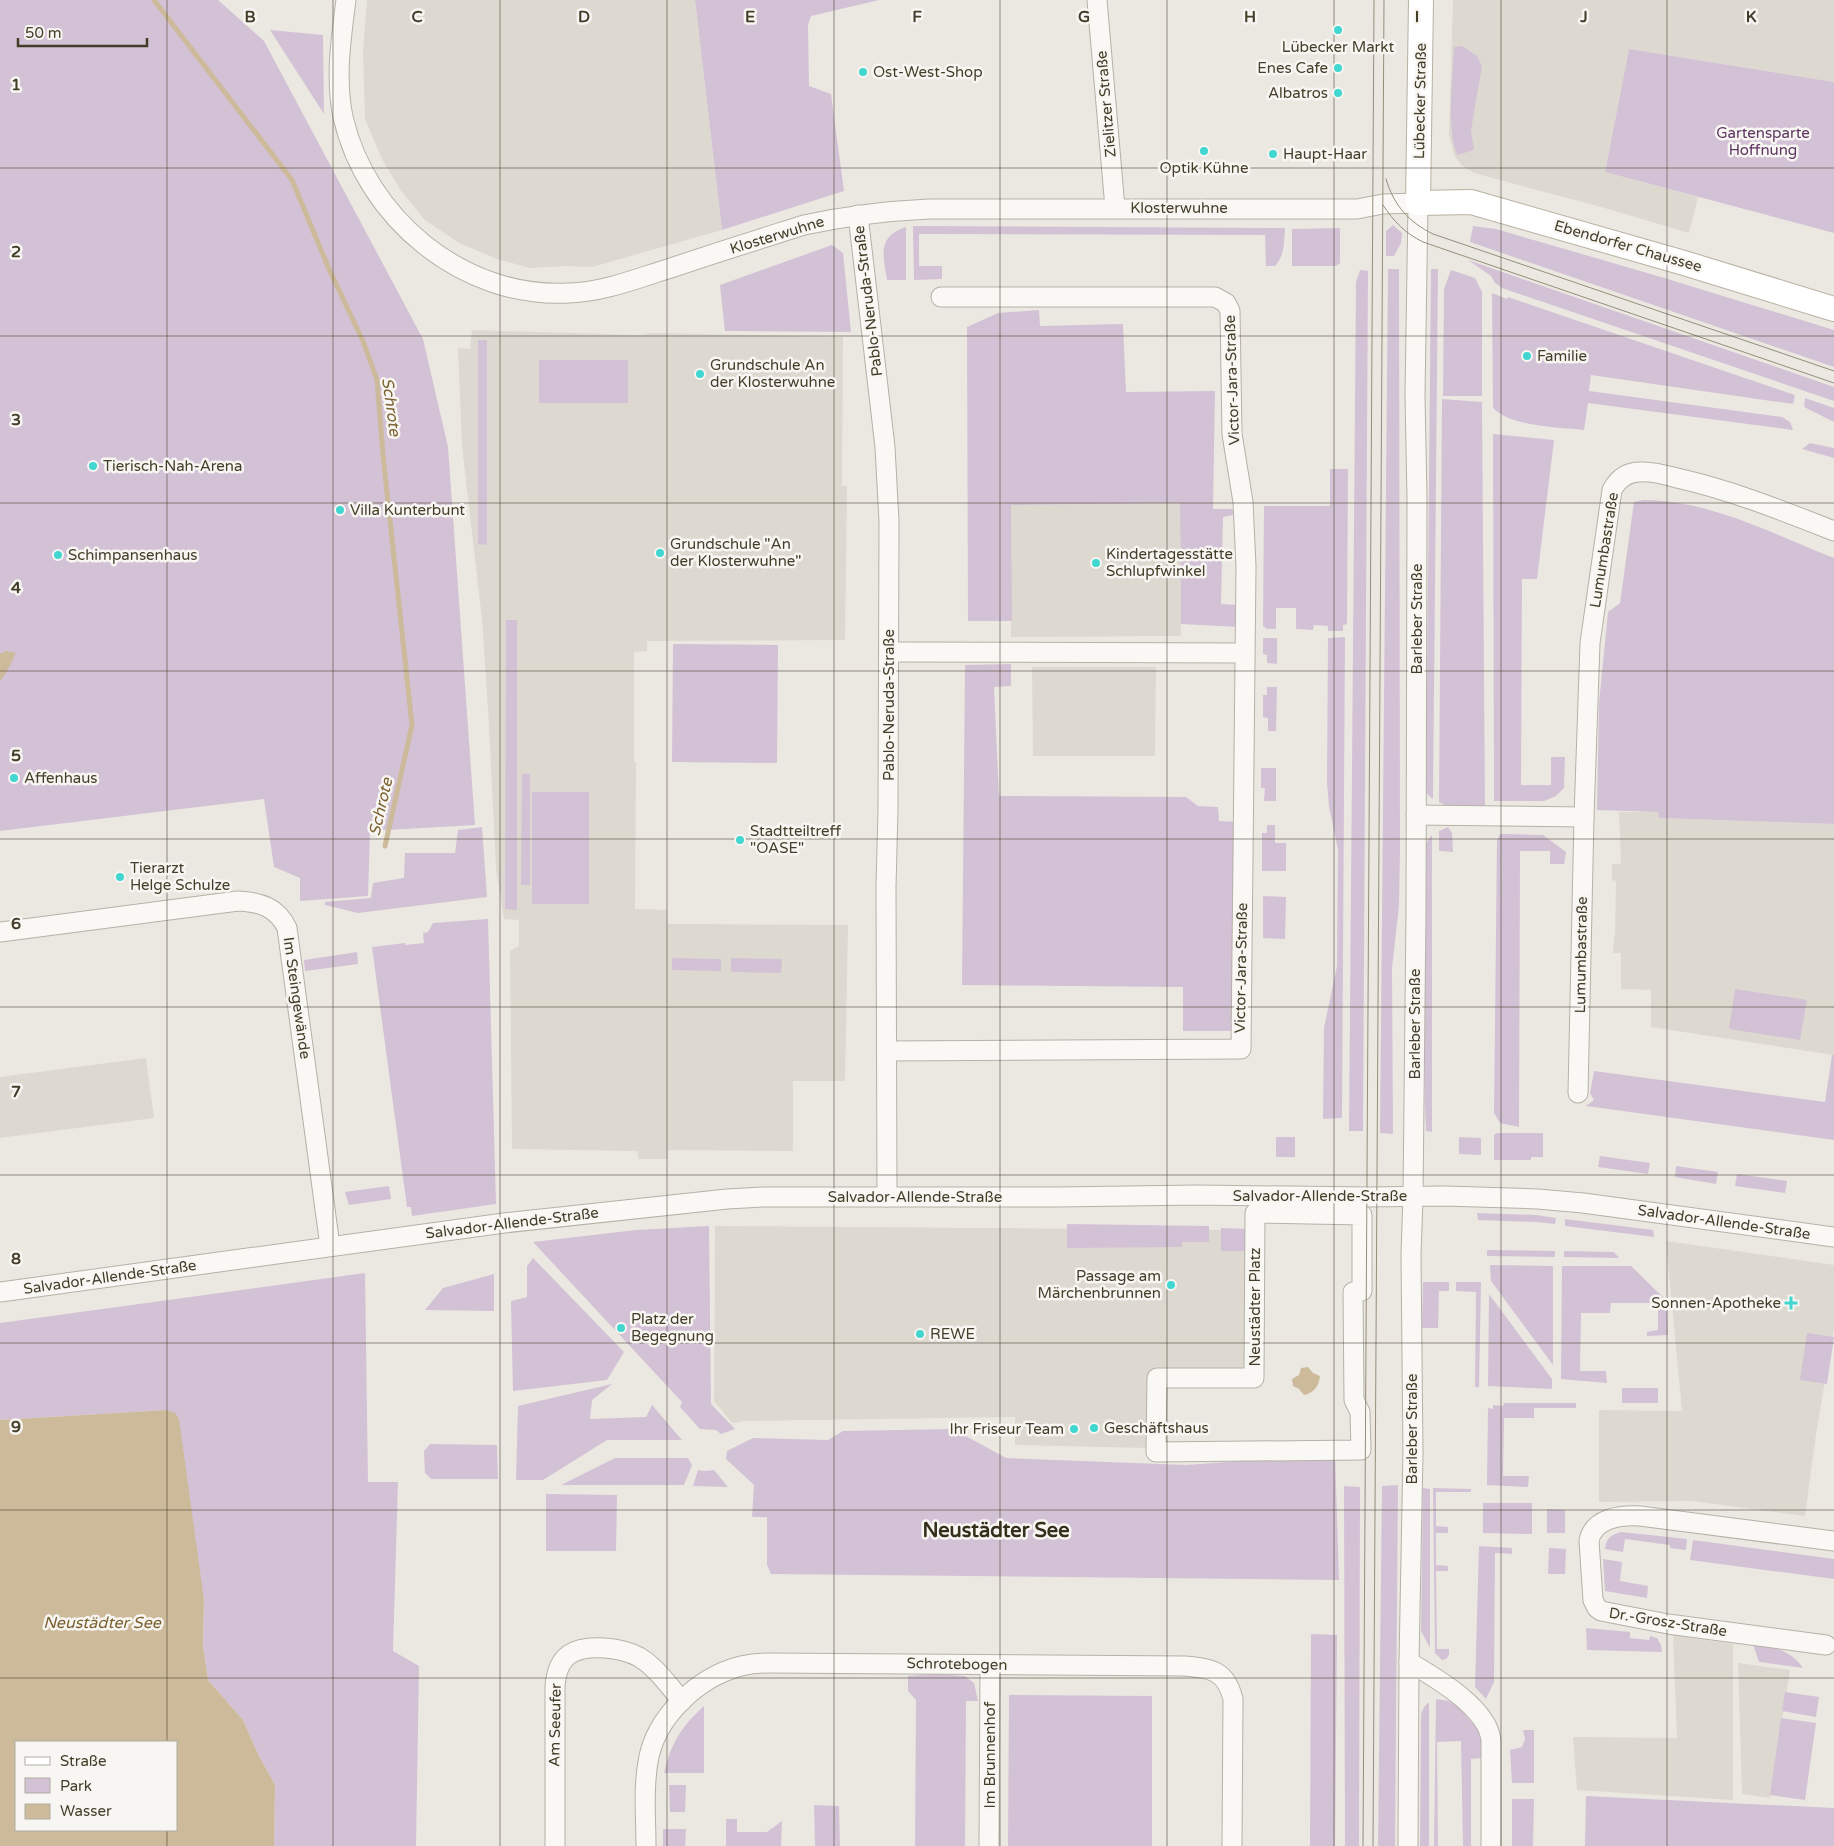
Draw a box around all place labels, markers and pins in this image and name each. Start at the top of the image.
marker: Lübecker Markt [1332,24,1344,36]
place label: Lübecker Markt [1282,38,1394,56]
place label: Enes Cafe [1257,59,1328,77]
marker: Enes Cafe [1332,62,1344,74]
place label: Ost-West-Shop [873,63,983,81]
marker: Ost-West-Shop [857,66,869,78]
place label: Albatros [1268,84,1328,102]
marker: Albatros [1332,87,1344,99]
marker: Optik Kühne [1198,145,1210,157]
place label: Haupt-Haar [1283,145,1367,163]
marker: Haupt-Haar [1267,148,1279,160]
place label: Optik Kühne [1160,159,1248,177]
place label: Familie [1537,347,1587,365]
marker: Familie [1521,350,1533,362]
place label: Grundschule An der Klosterwuhne [710,356,835,391]
marker: Grundschule An der Klosterwuhne [694,368,706,380]
place label: Tierisch-Nah-Arena [103,457,242,475]
marker: Tierisch-Nah-Arena [87,460,99,472]
place label: Villa Kunterbunt [350,501,465,519]
marker: Villa Kunterbunt [334,504,346,516]
place label: Grundschule "An der Klosterwuhne" [670,535,801,570]
place label: Kindertagesstätte Schlupfwinkel [1106,545,1233,580]
place label: Schimpansenhaus [68,546,198,564]
marker: Grundschule "An der Klosterwuhne" [654,547,666,559]
marker: Schimpansenhaus [52,549,64,561]
marker: Kindertagesstätte Schlupfwinkel [1090,557,1102,569]
place label: Affenhaus [24,769,98,787]
marker: Affenhaus [8,772,20,784]
place label: Stadtteiltreff "OASE" [750,822,842,857]
marker: Stadtteiltreff "OASE" [734,834,746,846]
place label: Tierarzt Helge Schulze [130,859,230,894]
marker: Tierarzt Helge Schulze [114,871,126,883]
place label: Passage am Märchenbrunnen [1038,1267,1161,1302]
marker: Passage am Märchenbrunnen [1165,1279,1177,1291]
place label: Sonnen-Apotheke [1651,1294,1781,1312]
marker: Sonnen-Apotheke [1785,1297,1797,1309]
place label: Platz der Begegnung [631,1310,714,1345]
marker: Platz der Begegnung [615,1322,627,1334]
place label: REWE [930,1325,975,1343]
marker: REWE [914,1328,926,1340]
place label: Geschäftshaus [1104,1419,1209,1437]
place label: Ihr Friseur Team [950,1420,1064,1438]
marker: Geschäftshaus [1088,1422,1100,1434]
marker: Ihr Friseur Team [1068,1423,1080,1435]

